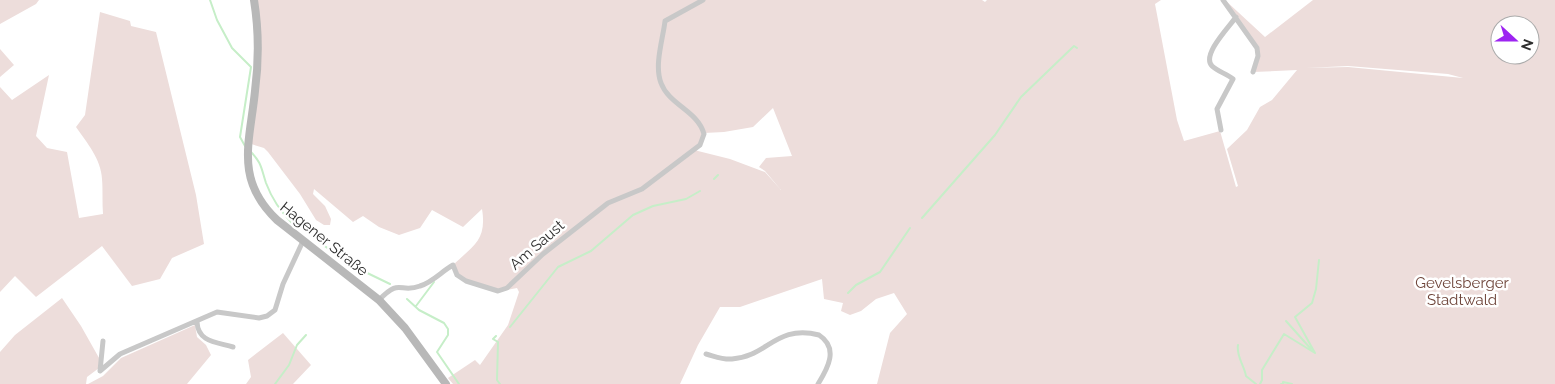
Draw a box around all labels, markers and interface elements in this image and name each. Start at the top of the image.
north arrow [1490,15,1540,65]
text: N [1518,37,1537,53]
street label: Hagener Straße [276,198,372,280]
street label: Am Saust [506,216,568,274]
park label: Gevelsberger Stadtwald [1415,274,1510,309]

